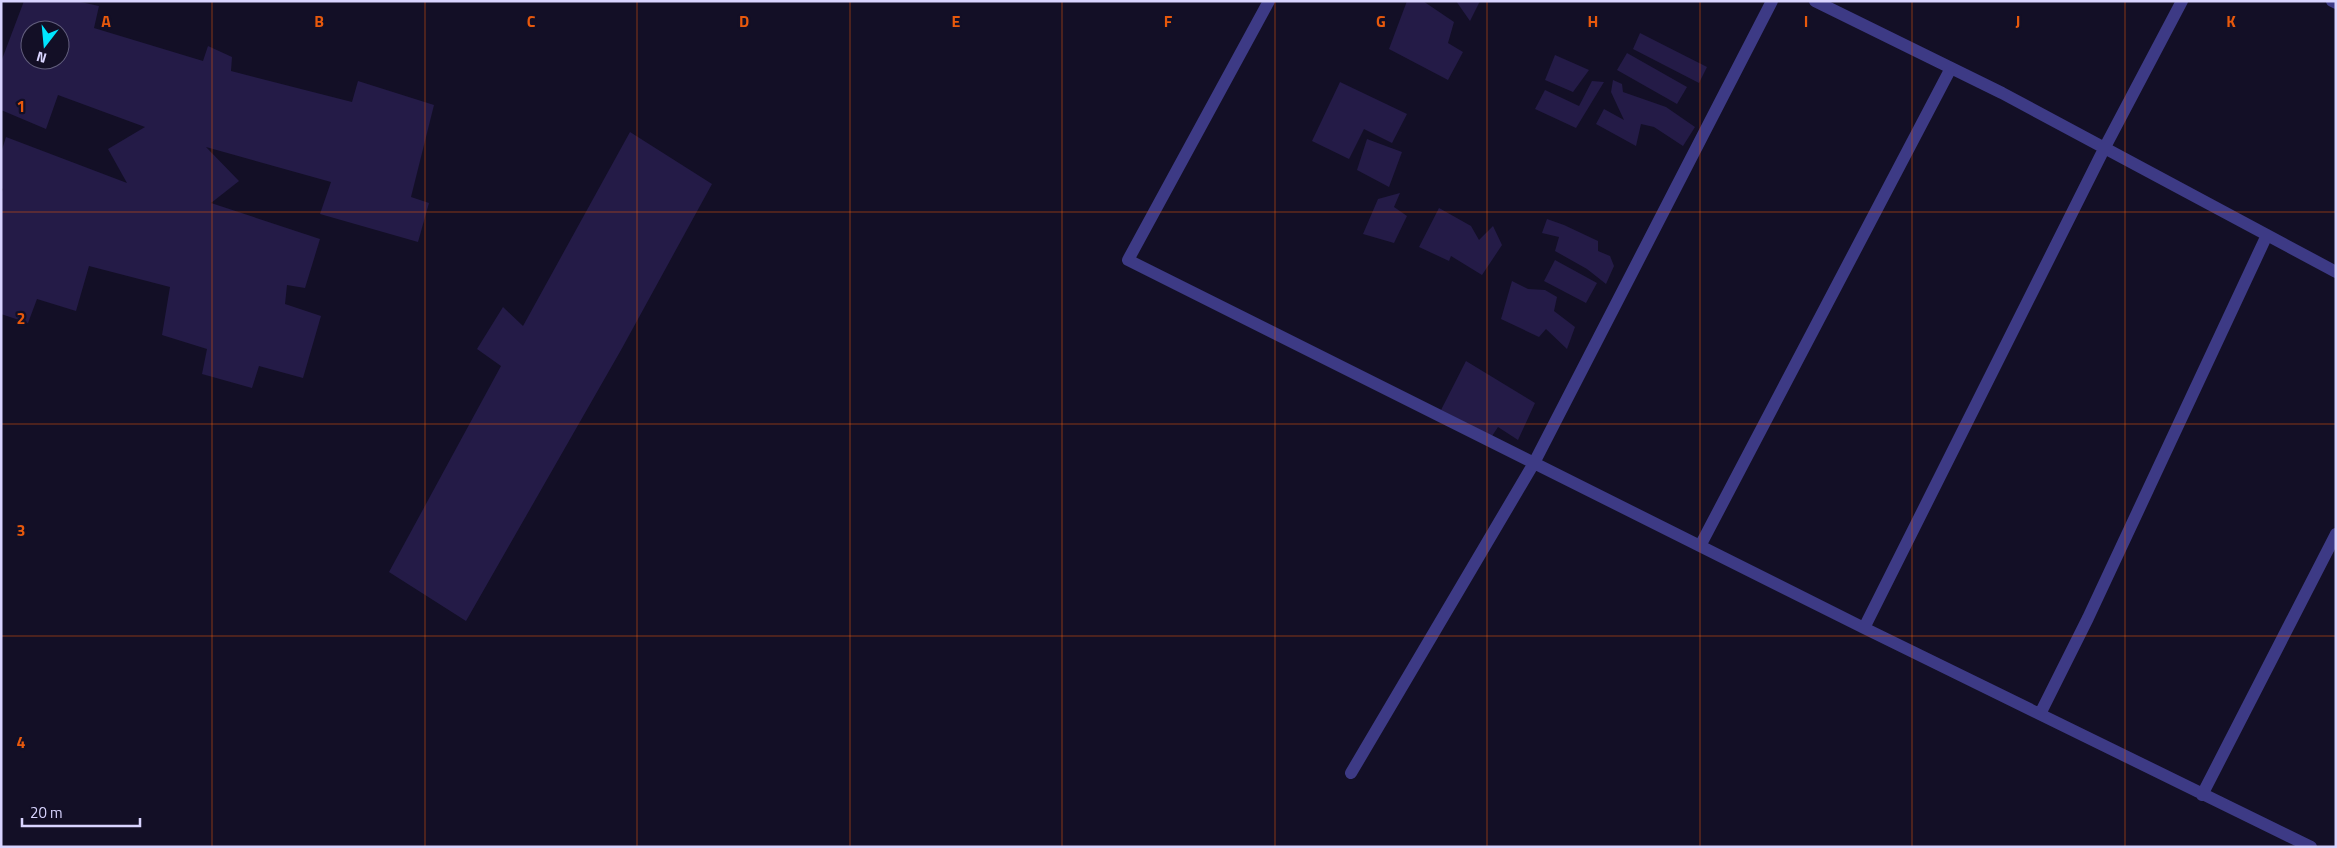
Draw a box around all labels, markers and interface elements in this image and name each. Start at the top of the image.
text: A [101,9,111,33]
text: B [314,9,324,33]
text: C [527,9,536,33]
text: D [739,9,749,33]
text: E [952,9,961,33]
text: F [1164,9,1173,33]
text: G [1376,9,1386,33]
text: H [1588,9,1598,33]
text: I [1804,9,1808,33]
text: J [2016,9,2020,33]
text: K [2226,9,2236,33]
north arrow [20,20,70,70]
text: N [34,47,49,69]
text: 1 [17,94,25,118]
text: 2 [17,306,25,330]
text: 3 [17,518,25,542]
text: 4 [17,730,26,754]
scale bar [22,796,140,828]
text: 20 m [30,801,63,824]

